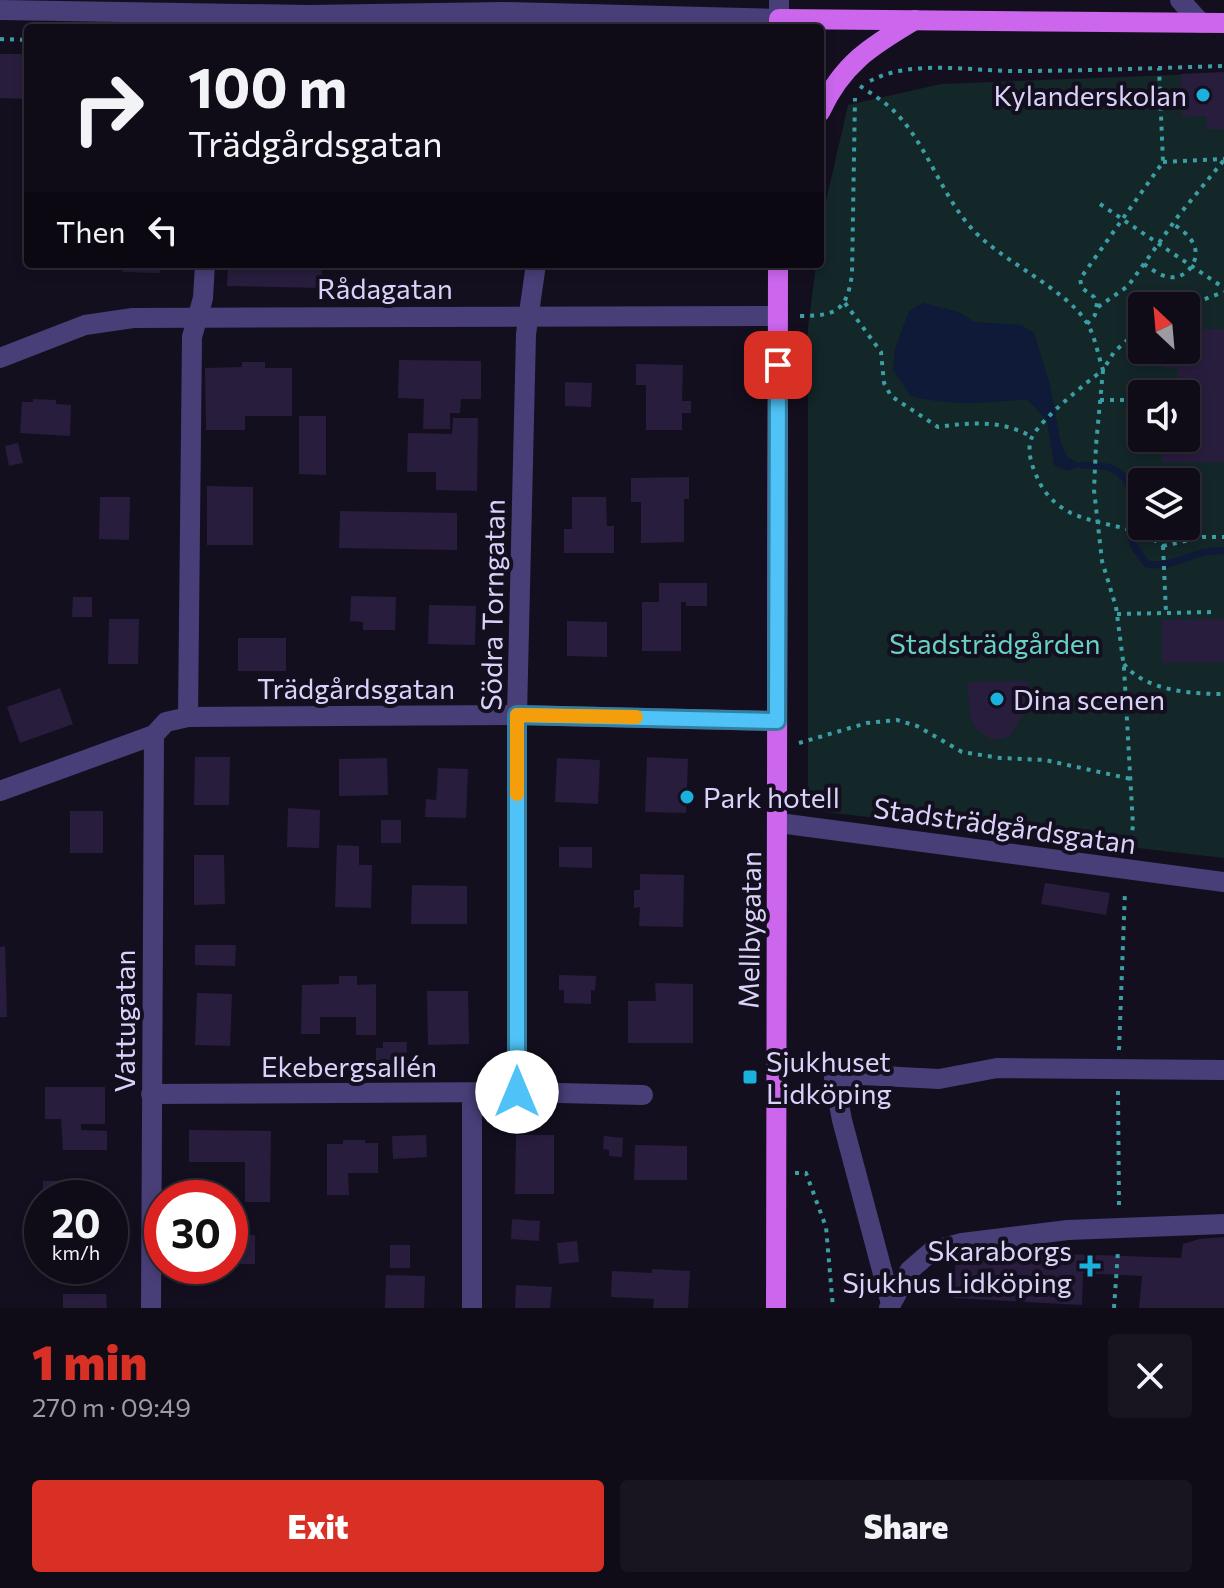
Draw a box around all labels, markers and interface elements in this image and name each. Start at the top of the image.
text: 100 m [188,51,347,120]
icon: right [56,56,160,160]
place label: Kylanderskolan [993,78,1187,112]
marker: Kylanderskolan [1194,86,1212,104]
text: Trädgårdsgatan [188,120,443,164]
icon: left [141,208,185,252]
text: Then [56,212,125,249]
street label: Rådagatan [317,271,453,305]
north arrow [1128,292,1200,364]
map controls [1128,292,1200,540]
pin [744,331,812,399]
icon: arrive [756,343,800,387]
button: sound [1128,380,1200,452]
button: layers [1128,468,1200,540]
street label: Södra Torngatan [473,499,511,711]
park label: Stadsträdgården [889,626,1101,660]
street label: Trädgårdsgatan [257,671,455,705]
place label: Dina scenen [1013,682,1165,716]
marker: Dina scenen [988,690,1006,708]
place label: Park hotell [703,780,840,814]
marker: Park hotell [678,788,696,806]
street label: Stadsträdgårdsgatan [871,790,1139,860]
street label: Mellbygatan [731,851,767,1009]
street label: Vattugatan [107,950,141,1092]
place label: Sjukhuset Lidköping [766,1044,892,1110]
street label: Ekebergsallén [261,1049,437,1083]
position arrow [475,1050,559,1134]
marker: Sjukhuset Lidköping [741,1068,759,1086]
speed limit sign: 30 [144,1180,248,1284]
text: 20 [51,1197,101,1246]
place label: Skaraborgs Sjukhus Lidköping [842,1233,1072,1299]
text: km/h [52,1240,100,1264]
marker: Skaraborgs Sjukhus Lidköping [1079,1255,1101,1277]
text: 1 min [32,1331,147,1390]
button: close [1108,1334,1192,1418]
text: 270 m · 09:49 [32,1391,191,1422]
button: Exit [32,1480,604,1572]
button: Share [620,1480,1192,1572]

